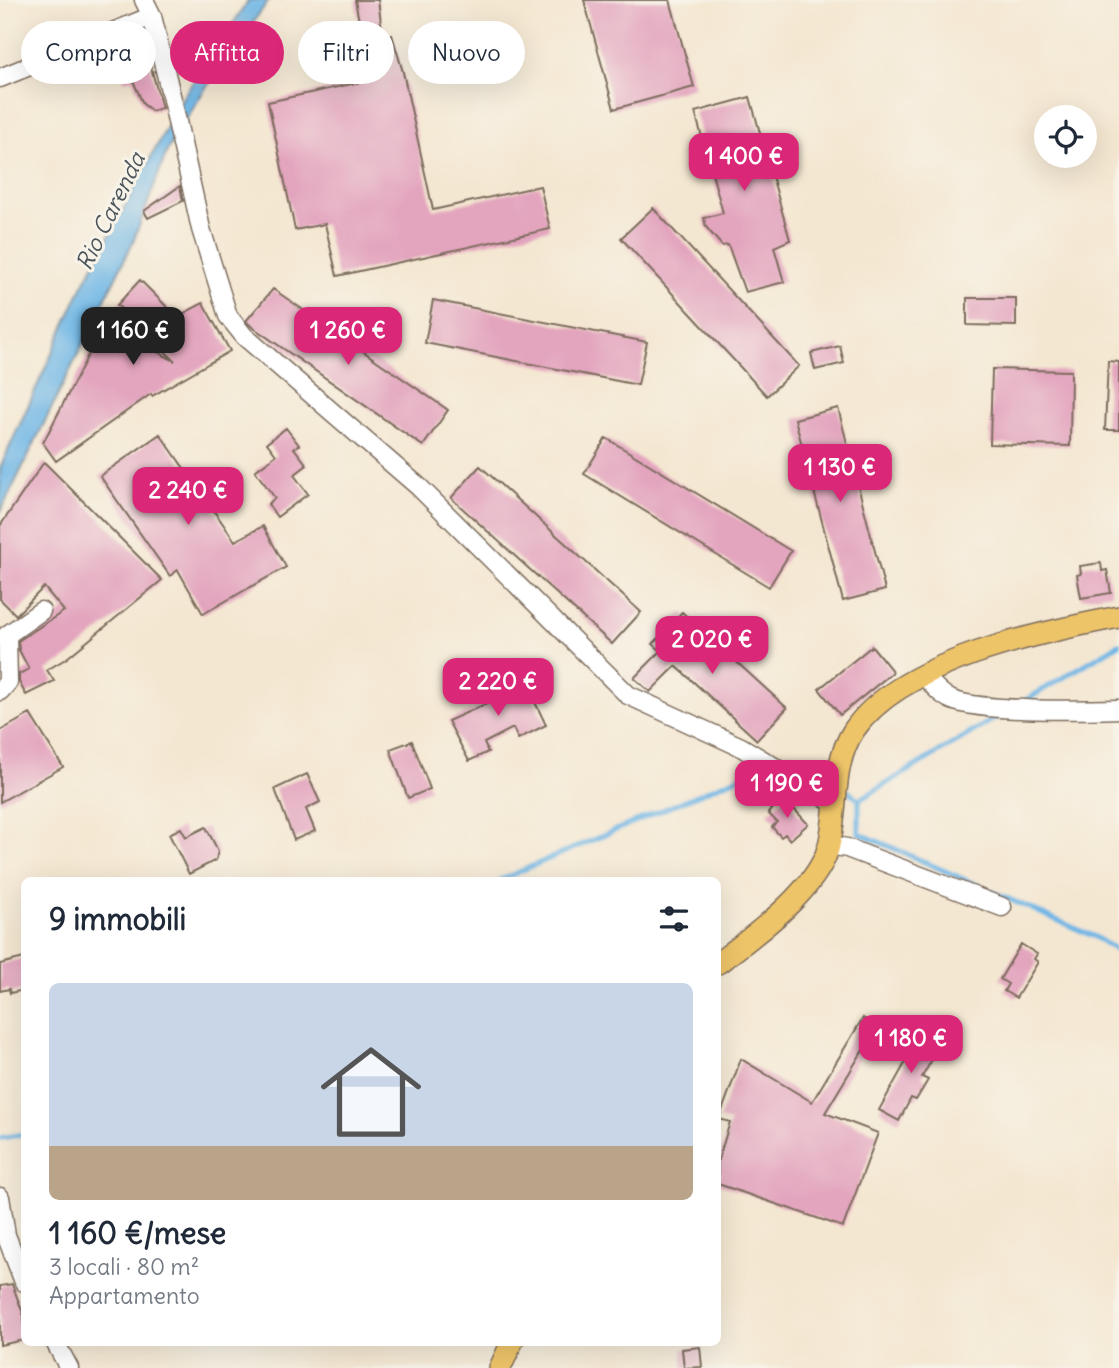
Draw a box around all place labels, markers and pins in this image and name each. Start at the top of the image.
pin: 1 400 € [679,134,809,193]
pin: 1 160 € [68,308,198,367]
pin: 1 260 € [283,308,413,367]
pin: 1 130 € [775,444,905,504]
pin: 2 240 € [123,468,253,527]
pin: 2 020 € [647,616,777,676]
pin: 2 220 € [433,658,563,718]
pin: 1 190 € [722,760,852,820]
pin: 1 180 € [846,1016,976,1075]

